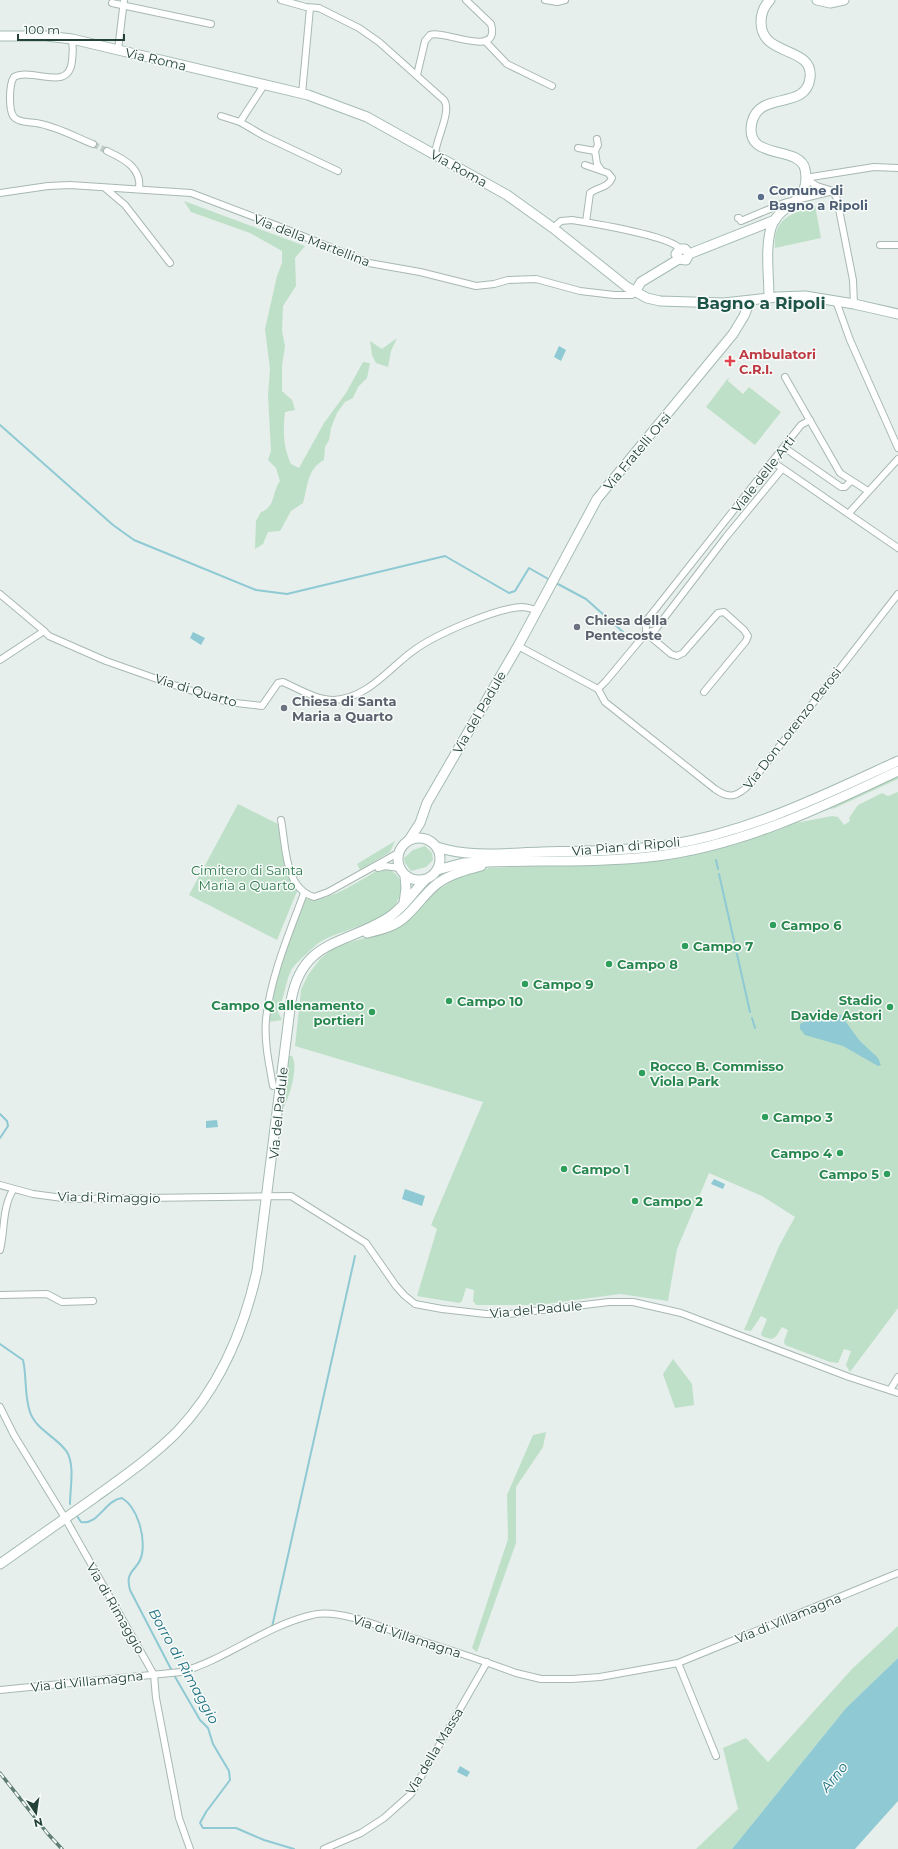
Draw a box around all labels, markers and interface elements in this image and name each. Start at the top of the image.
scale bar [18,16,124,42]
text: 100 m [24,22,60,37]
street label: Via Roma [124,44,188,74]
street label: Via Roma [428,146,490,190]
place label: Comune di Bagno a Ripoli [769,182,868,213]
marker: Comune di Bagno a Ripoli [756,192,766,202]
street label: Via della Martellina [251,210,373,270]
district label: Bagno a Ripoli [696,293,826,313]
place label: Ambulatori C.R.I. [738,346,816,377]
marker: Ambulatori C.R.I. [724,355,736,367]
street label: Via Fratelli Orsi [600,409,674,493]
street label: Viale delle Arti [728,432,798,516]
place label: Chiesa della Pentecoste [585,612,667,643]
marker: Chiesa della Pentecoste [572,622,582,632]
street label: Via Don Lorenzo Perosi [740,664,844,792]
street label: Via del Padule [449,668,509,756]
street label: Via di Quarto [153,670,239,710]
place label: Chiesa di Santa Maria a Quarto [292,693,396,724]
marker: Chiesa di Santa Maria a Quarto [279,703,289,713]
street label: Via Pian di Ripoli [571,833,681,859]
park label: Cimitero di Santa Maria a Quarto [191,862,303,893]
place label: Campo 6 [781,917,842,933]
marker: Campo 6 [768,920,778,930]
place label: Campo 7 [693,938,753,954]
marker: Campo 7 [680,941,690,951]
place label: Campo 8 [617,956,678,972]
marker: Campo 8 [604,959,614,969]
place label: Campo 9 [533,976,593,992]
marker: Campo 9 [520,979,530,989]
place label: Stadio Davide Astori [791,992,882,1023]
place label: Campo 10 [457,993,523,1009]
marker: Campo 10 [444,996,454,1006]
place label: Campo Q allenamento portieri [211,997,364,1028]
marker: Stadio Davide Astori [885,1002,895,1012]
marker: Campo Q allenamento portieri [367,1007,377,1017]
place label: Rocco B. Commisso Viola Park [649,1058,784,1089]
street label: Via del Padule [265,1066,291,1160]
marker: Rocco B. Commisso Viola Park [637,1068,647,1078]
place label: Campo 3 [773,1109,833,1125]
marker: Campo 3 [760,1112,770,1122]
place label: Campo 4 [771,1145,832,1161]
marker: Campo 4 [835,1148,845,1158]
place label: Campo 1 [572,1161,629,1177]
marker: Campo 1 [559,1164,569,1174]
place label: Campo 5 [819,1166,879,1182]
marker: Campo 5 [882,1169,892,1179]
street label: Via di Rimaggio [57,1188,161,1206]
place label: Campo 2 [643,1193,703,1209]
marker: Campo 2 [630,1196,640,1206]
street label: Via del Padule [489,1297,583,1321]
street label: Via di Rimaggio [83,1559,149,1657]
street label: Via di Villamagna [733,1589,843,1647]
water label: Borro di Rimaggio [145,1605,223,1727]
street label: Via di Villamagna [351,1611,463,1661]
street label: Via di Villamagna [30,1667,144,1695]
street label: Via della Massa [402,1705,466,1797]
water label: Arno [816,1758,852,1797]
north arrow [16,1793,56,1833]
text: N [32,1815,44,1831]

